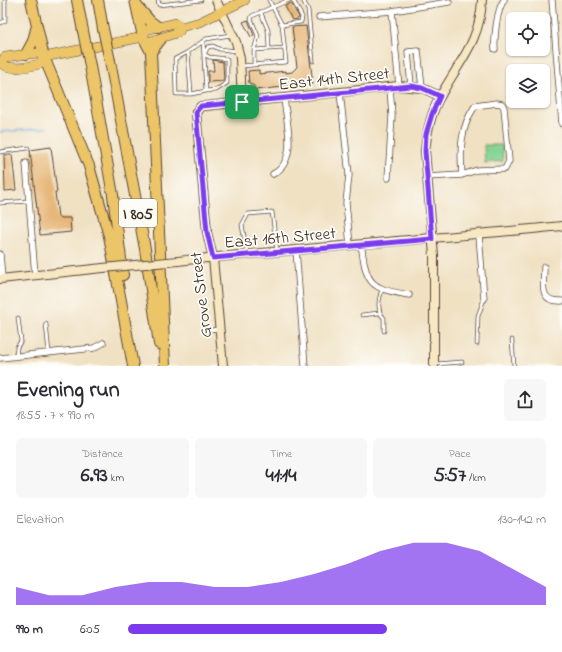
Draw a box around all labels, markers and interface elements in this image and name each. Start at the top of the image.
map controls [506,12,550,108]
button: locate [506,12,550,56]
street label: East 14th Street [277,61,391,98]
button: layers [506,64,550,108]
pin [225,85,259,119]
icon: arrive [231,91,253,113]
road number: I 805 [119,199,157,227]
street label: East 16th Street [223,221,337,256]
street label: Grove Street [184,250,219,339]
text: Evening run [16,375,120,407]
button: share [504,379,546,421]
text: 18:55 · 7 × 990 m [16,406,94,425]
text: Distance [82,446,123,462]
text: Time [270,446,292,462]
text: Pace [449,446,470,462]
text: 6.93 [81,462,108,491]
text: 41:14 [266,462,296,491]
text: 5:57 [433,462,466,491]
text: km [108,470,124,486]
text: /km [466,470,486,486]
text: Elevation [16,510,64,529]
text: 130–142 m [498,510,546,529]
text: 990 m [16,620,43,639]
text: 6:05 [80,620,100,639]

